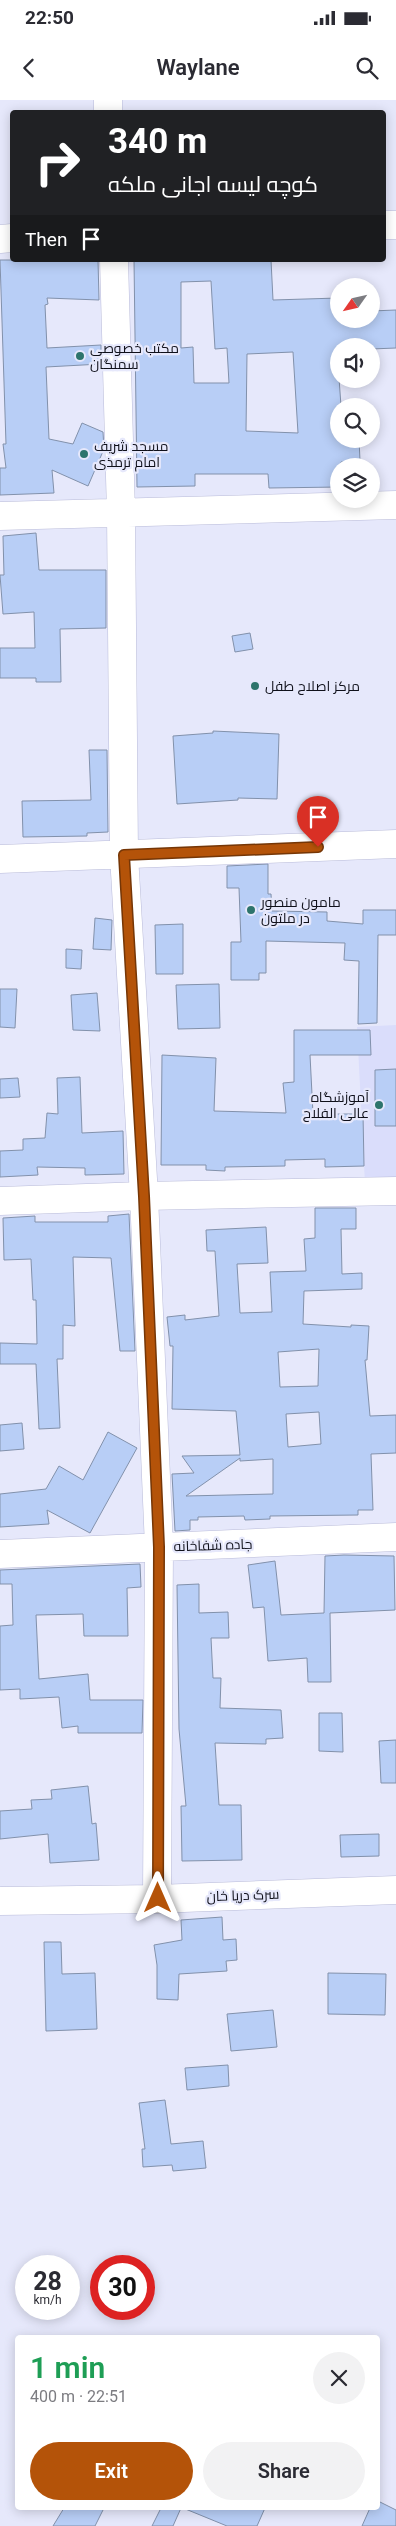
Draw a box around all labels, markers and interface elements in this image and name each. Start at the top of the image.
text: 22:50 [25,6,74,29]
icon: back [15,54,43,82]
icon: search [353,54,381,82]
text: Waylane [156,55,240,80]
text: 340 m [108,121,207,162]
icon: right [25,130,90,195]
text: کوچه لیسه اجانی ملکه [108,172,318,197]
icon: arrive [77,225,105,253]
text: Then [25,228,67,251]
north arrow [330,278,380,328]
map controls [330,278,380,508]
button: sound [330,338,380,388]
place label: مکتب خصوصی سمنگان [90,340,179,372]
marker: مکتب خصوصی سمنگان [74,350,86,362]
button: search [330,398,380,448]
place label: مسجد شریف امام ترمذی [94,438,168,472]
marker: مسجد شریف امام ترمذی [78,448,90,460]
button: layers [330,458,380,508]
place label: مرکز اصلاح طفل [265,678,360,695]
marker: مرکز اصلاح طفل [249,680,261,692]
pin [297,796,339,847]
icon: arrive [304,803,332,831]
place label: مامون منصور در ملتون [260,894,341,926]
marker: مامون منصور در ملتون [245,904,257,916]
place label: آموزشگاه عالی الفلاح [303,1089,369,1122]
marker: آموزشگاه عالی الفلاح [373,1099,385,1111]
street label: جاده شفاخانه [173,1536,253,1554]
position arrow [131,1871,183,1923]
street label: سرک دریا خان [206,1886,280,1904]
speed limit sign: 30 [90,2255,155,2320]
text: 28 [33,2267,62,2296]
text: km/h [33,2293,62,2307]
text: 1 min [30,2350,105,2385]
button: close [313,2352,365,2404]
text: 400 m · 22:51 [30,2387,127,2406]
button: Exit [30,2442,193,2500]
button: Share [203,2442,365,2500]

